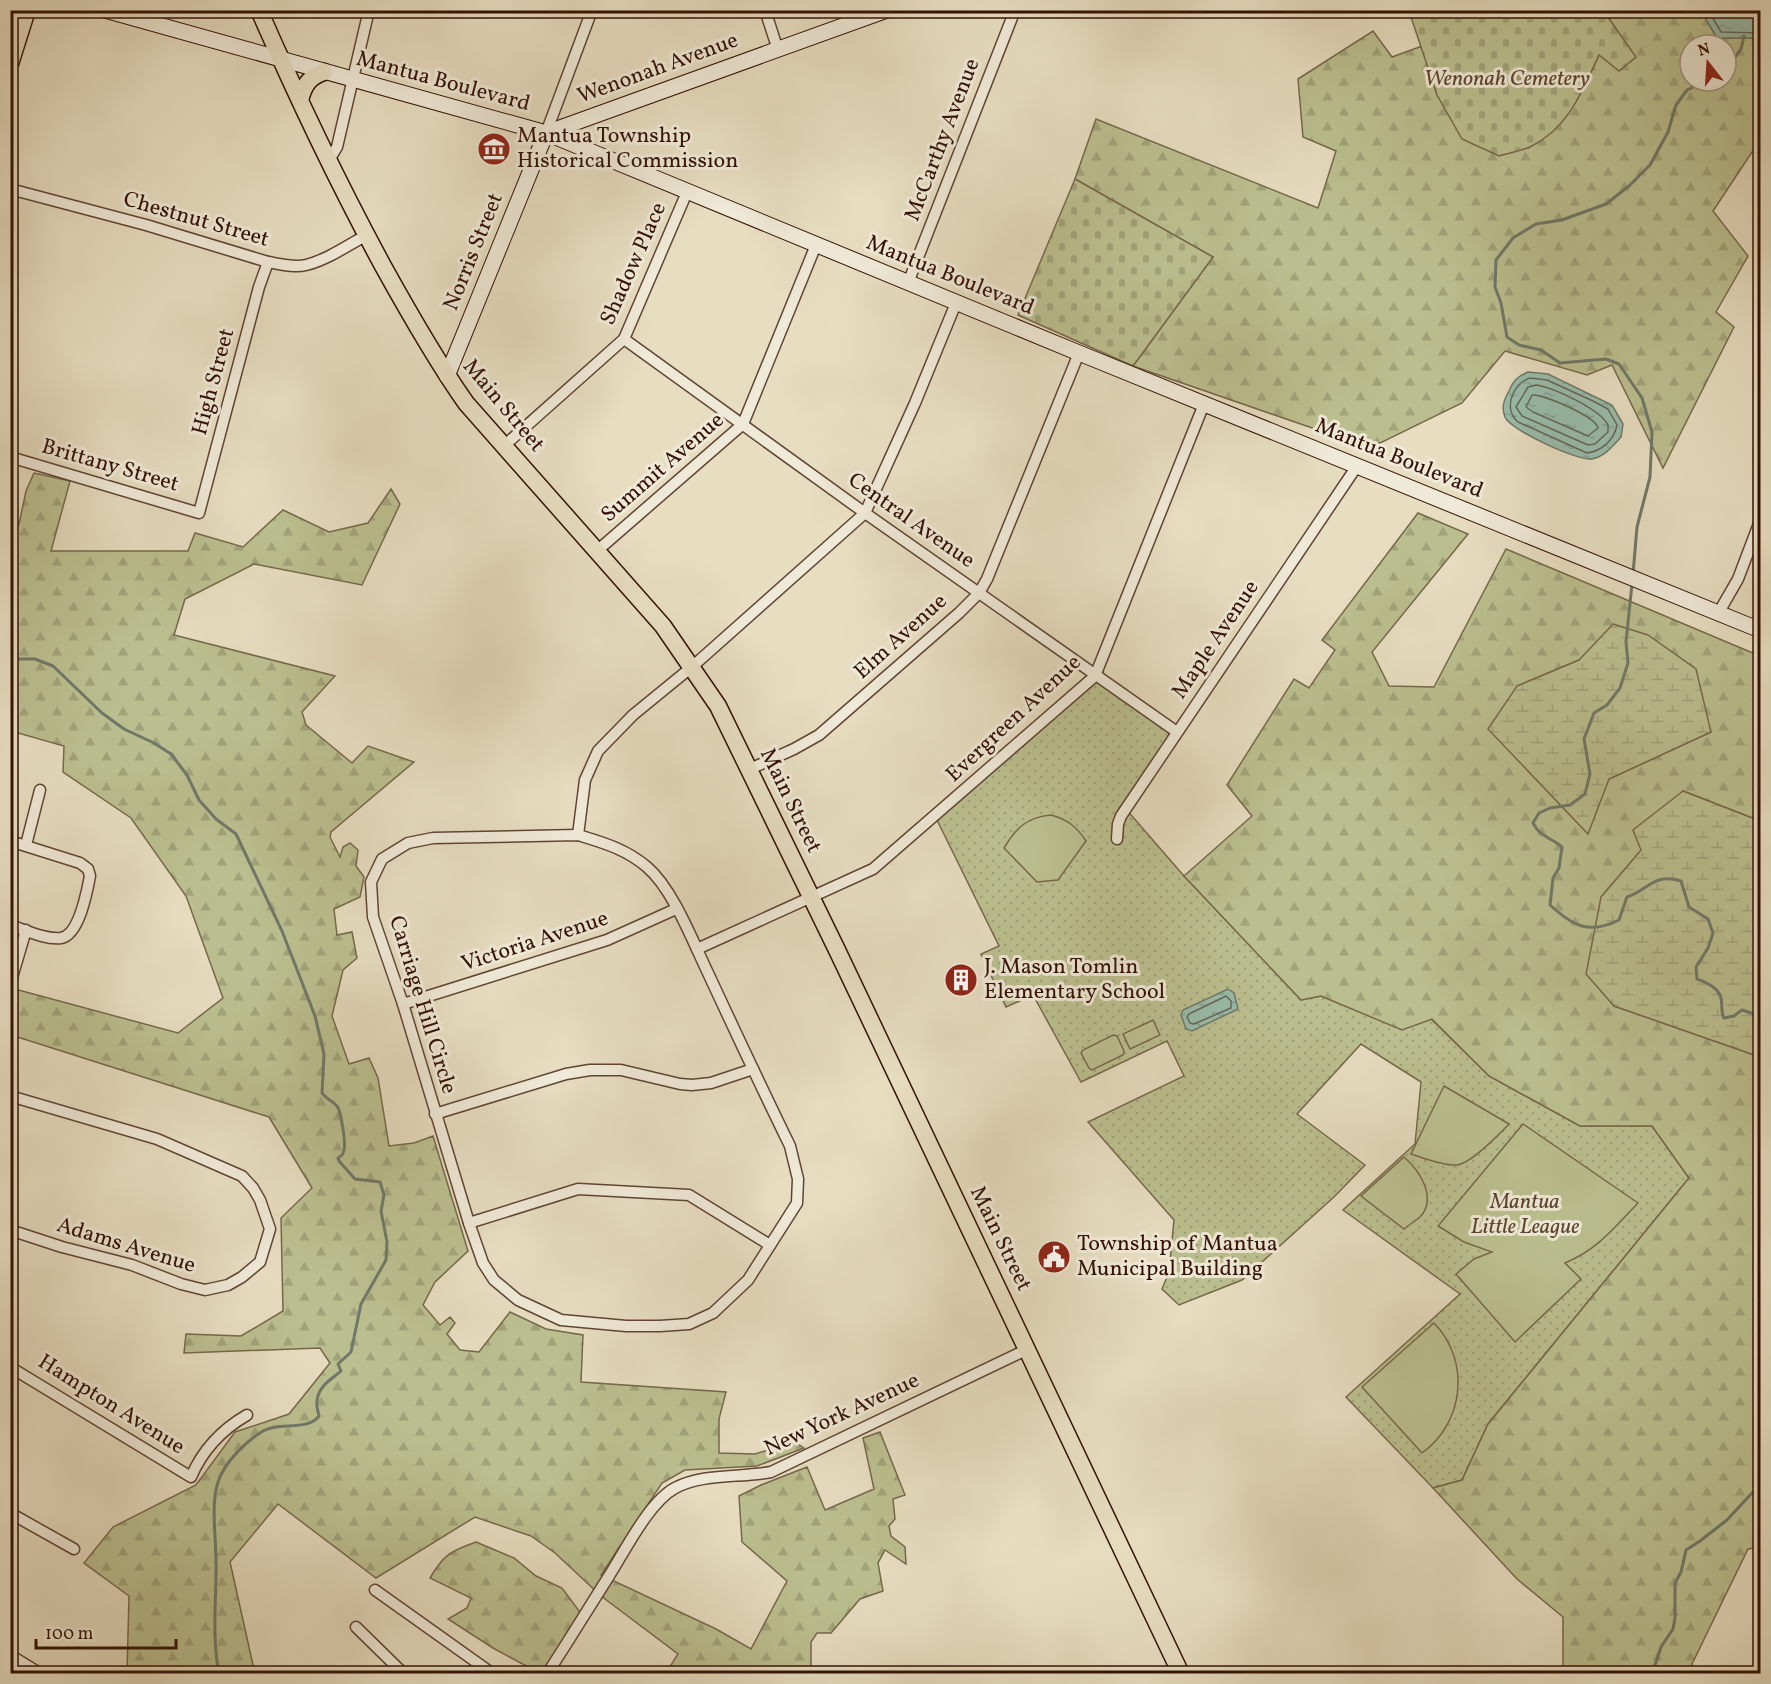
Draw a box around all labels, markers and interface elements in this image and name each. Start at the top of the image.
street label: Wenonah Avenue [573,26,743,112]
north arrow [1678,33,1738,93]
text: N [1695,38,1713,63]
street label: Mantua Boulevard [353,44,533,120]
street label: McCarthy Avenue [898,54,988,226]
park label: Wenonah Cemetery [1424,64,1590,95]
place label: Mantua Township Historical Commission [517,121,738,177]
museum icon: Mantua Township Historical Commission [476,131,512,167]
street label: Chestnut Street [119,184,273,256]
street label: Norris Street [436,188,512,316]
street label: Shadow Place [593,198,675,330]
street label: Mantua Boulevard [861,228,1039,324]
street label: High Street [185,325,243,439]
street label: Main Street [455,353,551,460]
street label: Summit Avenue [595,406,731,530]
street label: Mantua Boulevard [1310,411,1488,507]
street label: Brittany Street [38,432,182,500]
street label: Central Avenue [841,466,981,576]
street label: Maple Avenue [1165,574,1267,706]
street label: Elm Avenue [848,587,954,687]
street label: Evergreen Avenue [939,648,1089,790]
street label: Main Street [751,743,829,859]
street label: Victoria Avenue [458,904,612,980]
street label: Carriage Hill Circle [380,912,464,1098]
place label: J. Mason Tomlin Elementary School [984,952,1165,1008]
building icon: J. Mason Tomlin Elementary School [943,962,979,998]
street label: Main Street [961,1181,1039,1297]
park label: Mantua Little League [1471,1187,1579,1243]
street label: Adams Avenue [53,1210,199,1282]
place label: Township of Mantua Municipal Building [1077,1229,1278,1285]
public building icon: Township of Mantua Municipal Building [1036,1239,1072,1275]
street label: Hampton Avenue [31,1347,191,1463]
street label: New York Avenue [759,1365,925,1465]
scale bar [36,1612,176,1650]
text: 100 m [45,1622,94,1647]

